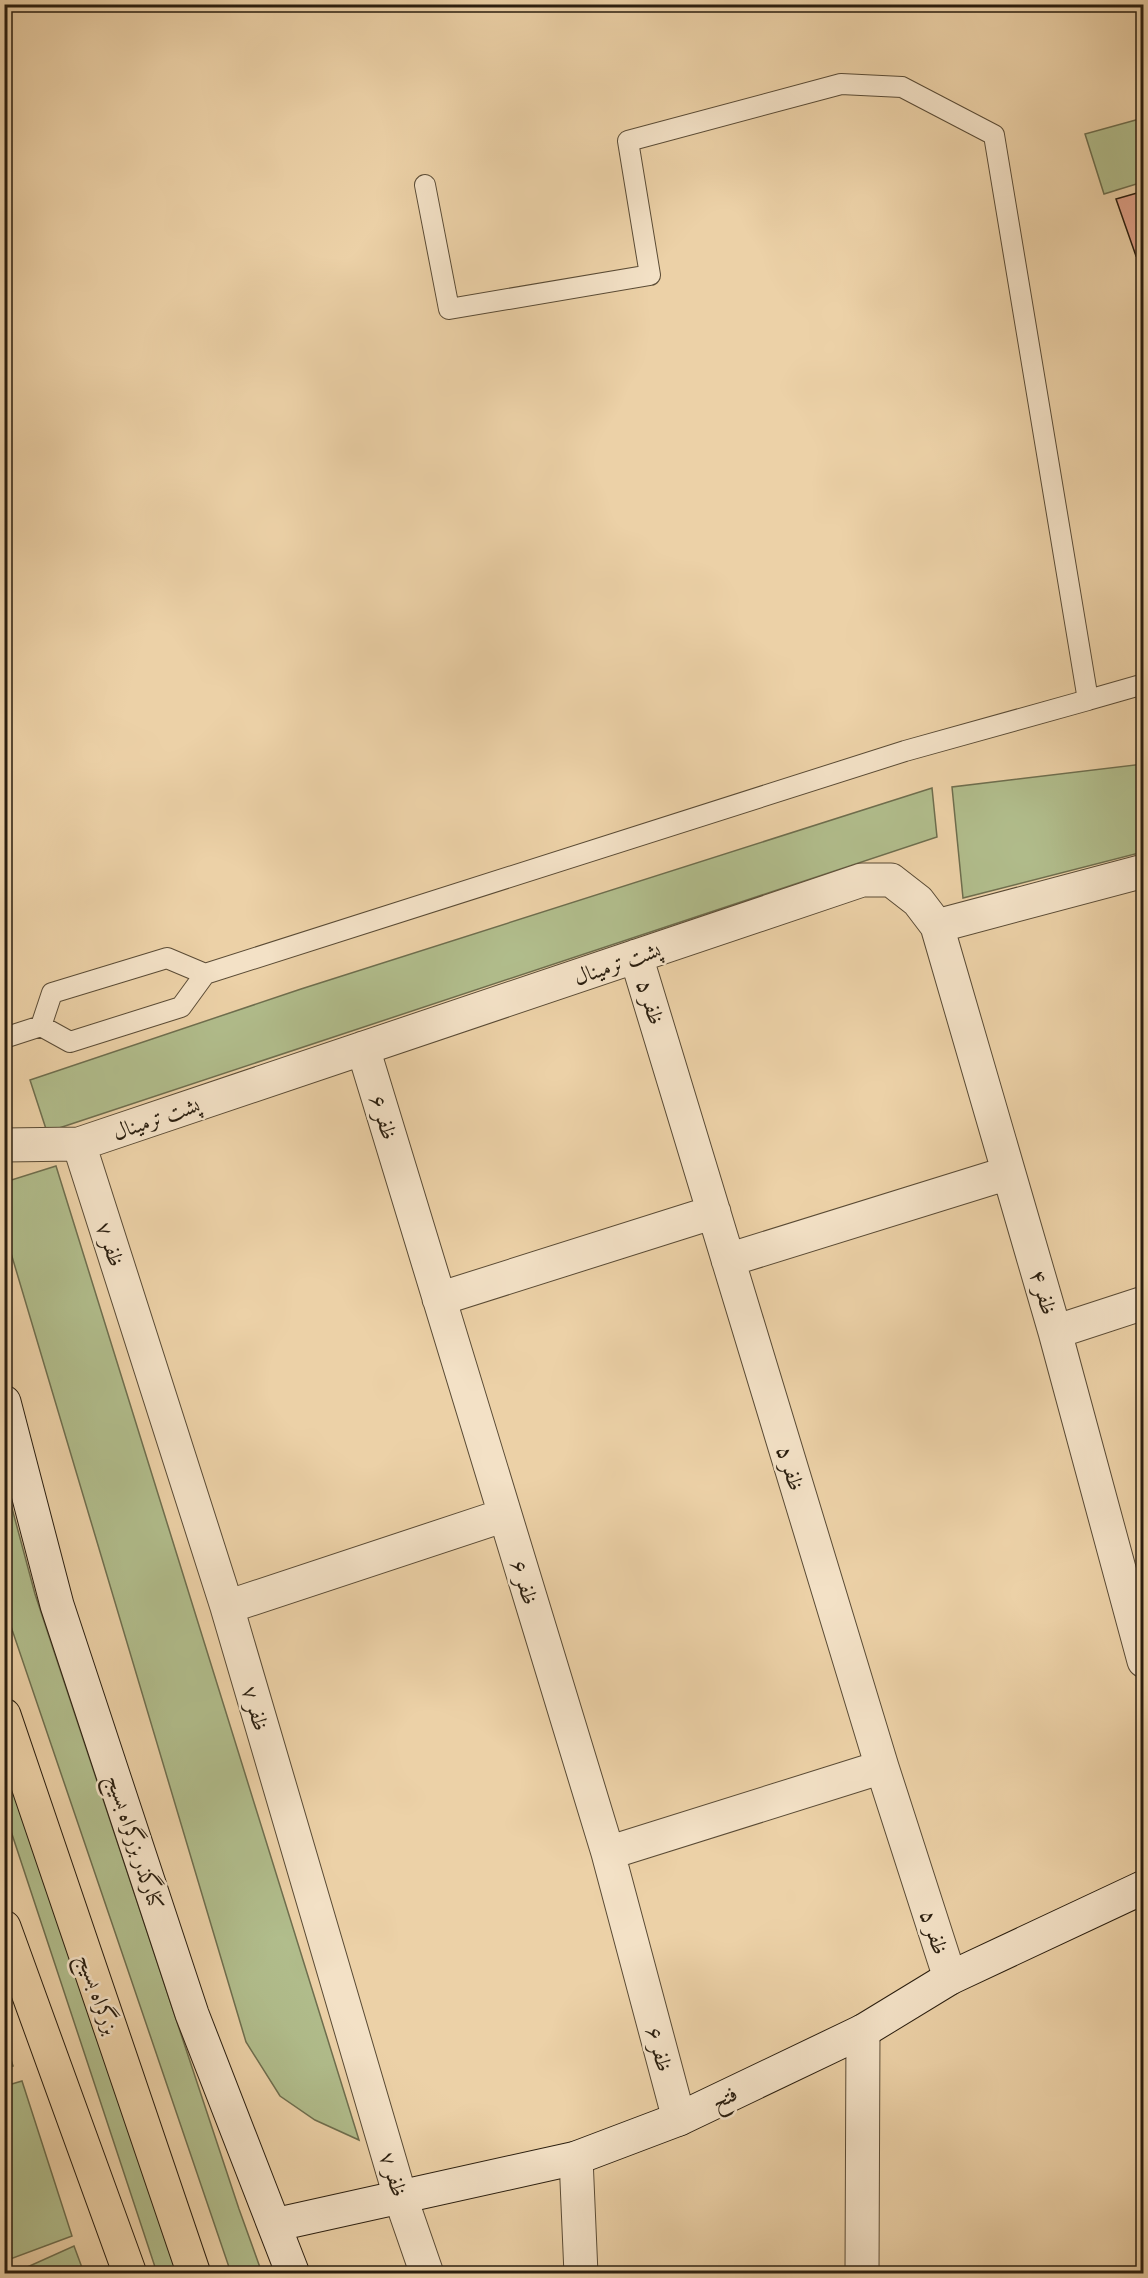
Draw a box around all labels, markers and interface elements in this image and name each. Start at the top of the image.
street label: پشت ترمینال [570,937,666,993]
street label: ظفر ۵ [630,977,669,1028]
street label: پشت ترمینال [109,1092,205,1148]
street label: ظفر ۶ [363,1092,402,1143]
street label: ظفر ۷ [90,1219,129,1270]
street label: ظفر ۴ [1023,1267,1062,1318]
street label: ظفر ۵ [770,1443,809,1494]
street label: ظفر ۶ [504,1557,543,1608]
street label: ظفر ۷ [235,1683,274,1734]
street label: کنارگذر بزرگراه بسیج [95,1770,172,1915]
street label: ظفر ۵ [914,1907,953,1958]
street label: بزرگراه بسیج [66,1950,126,2040]
street label: ظفر ۶ [640,2024,678,2075]
street label: فتح [707,2081,744,2121]
street label: ظفر ۷ [373,2149,412,2200]

